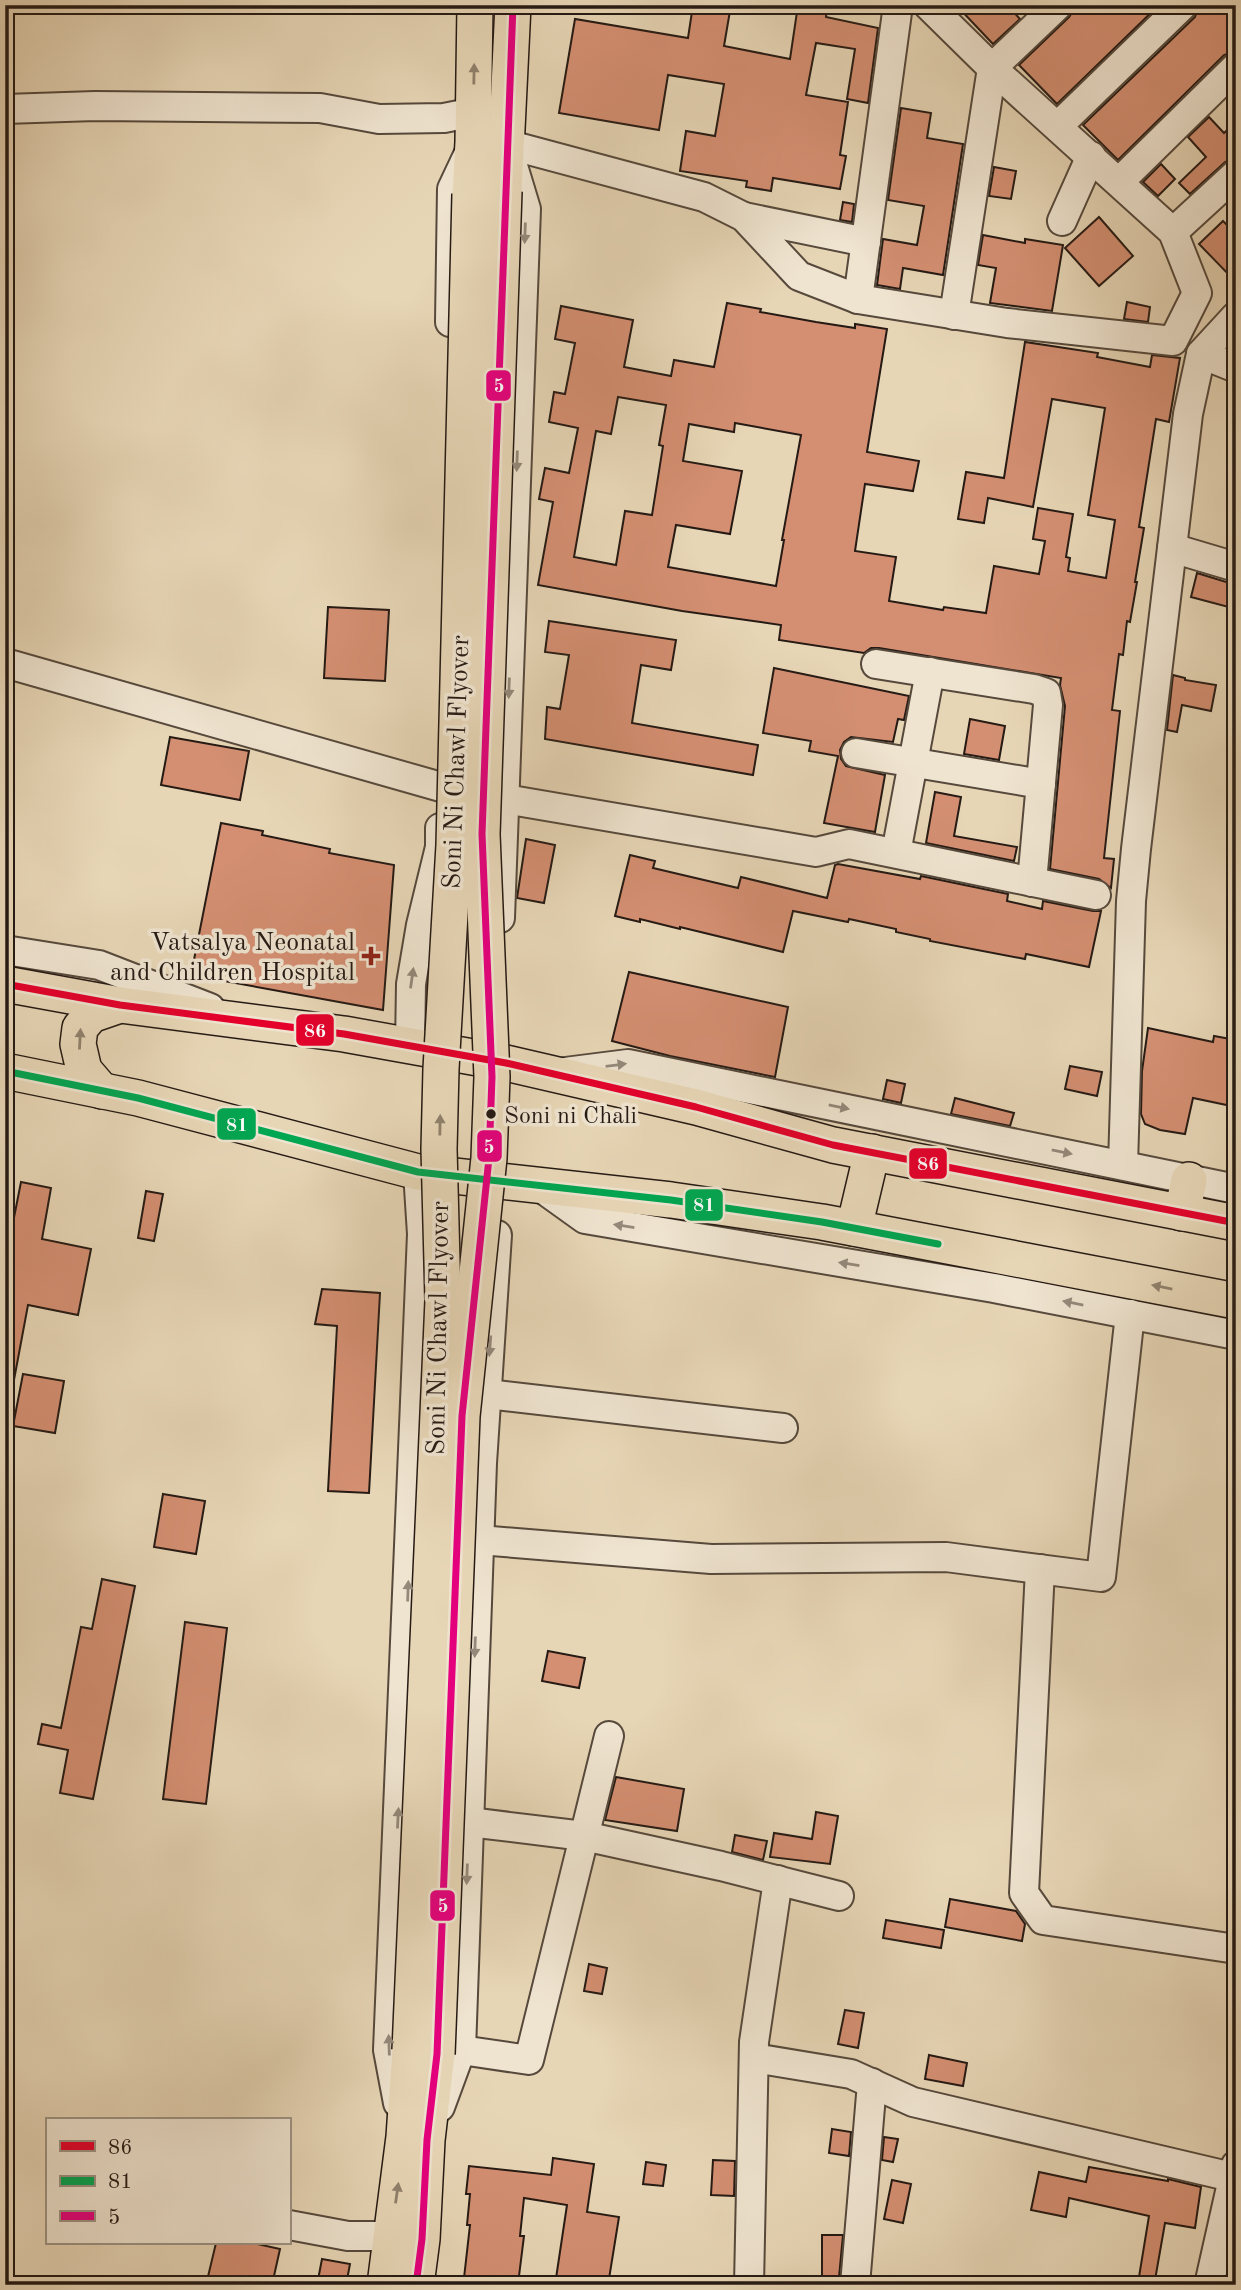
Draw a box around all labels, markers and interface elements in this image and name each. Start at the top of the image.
one-way arrow [468,63,480,85]
one-way arrow [520,223,531,245]
line badge: 5 [485,369,512,402]
text: 5 [493,378,505,397]
one-way arrow [512,450,523,472]
street label: Soni Ni Chawl Flyover [440,634,474,889]
one-way arrow [503,677,514,699]
place label: Vatsalya Neonatal and Children Hospital [110,930,355,986]
marker: Vatsalya Neonatal and Children Hospital [361,946,381,966]
one-way arrow [407,967,418,989]
line badge: 86 [295,1013,335,1047]
text: 86 [304,1023,326,1042]
one-way arrow [75,1028,86,1050]
one-way arrow [605,1060,627,1071]
one-way arrow [828,1101,850,1112]
place label: Soni ni Chali [504,1105,637,1129]
line badge: 81 [216,1107,257,1141]
marker: Soni ni Chali [484,1107,498,1121]
one-way arrow [434,1114,446,1136]
text: 81 [226,1117,248,1136]
line badge: 5 [476,1129,503,1163]
text: 5 [483,1139,495,1158]
line badge: 86 [908,1147,948,1180]
one-way arrow [1051,1147,1073,1158]
text: 86 [917,1156,939,1175]
line badge: 81 [684,1188,724,1222]
text: 81 [693,1197,715,1216]
street label: Soni Ni Chawl Flyover [424,1200,454,1455]
one-way arrow [613,1220,635,1231]
one-way arrow [837,1258,859,1269]
one-way arrow [1151,1281,1173,1292]
one-way arrow [1062,1298,1084,1309]
one-way arrow [484,1335,495,1357]
one-way arrow [402,1580,413,1602]
one-way arrow [470,1636,481,1658]
one-way arrow [393,1807,404,1829]
one-way arrow [462,1863,473,1885]
line badge: 5 [429,1889,456,1922]
text: 5 [437,1898,449,1917]
one-way arrow [383,2034,395,2056]
legend [46,2118,290,2244]
text: 86 [108,2138,132,2159]
text: 81 [108,2172,132,2193]
one-way arrow [392,2182,403,2204]
text: 5 [108,2208,120,2229]

